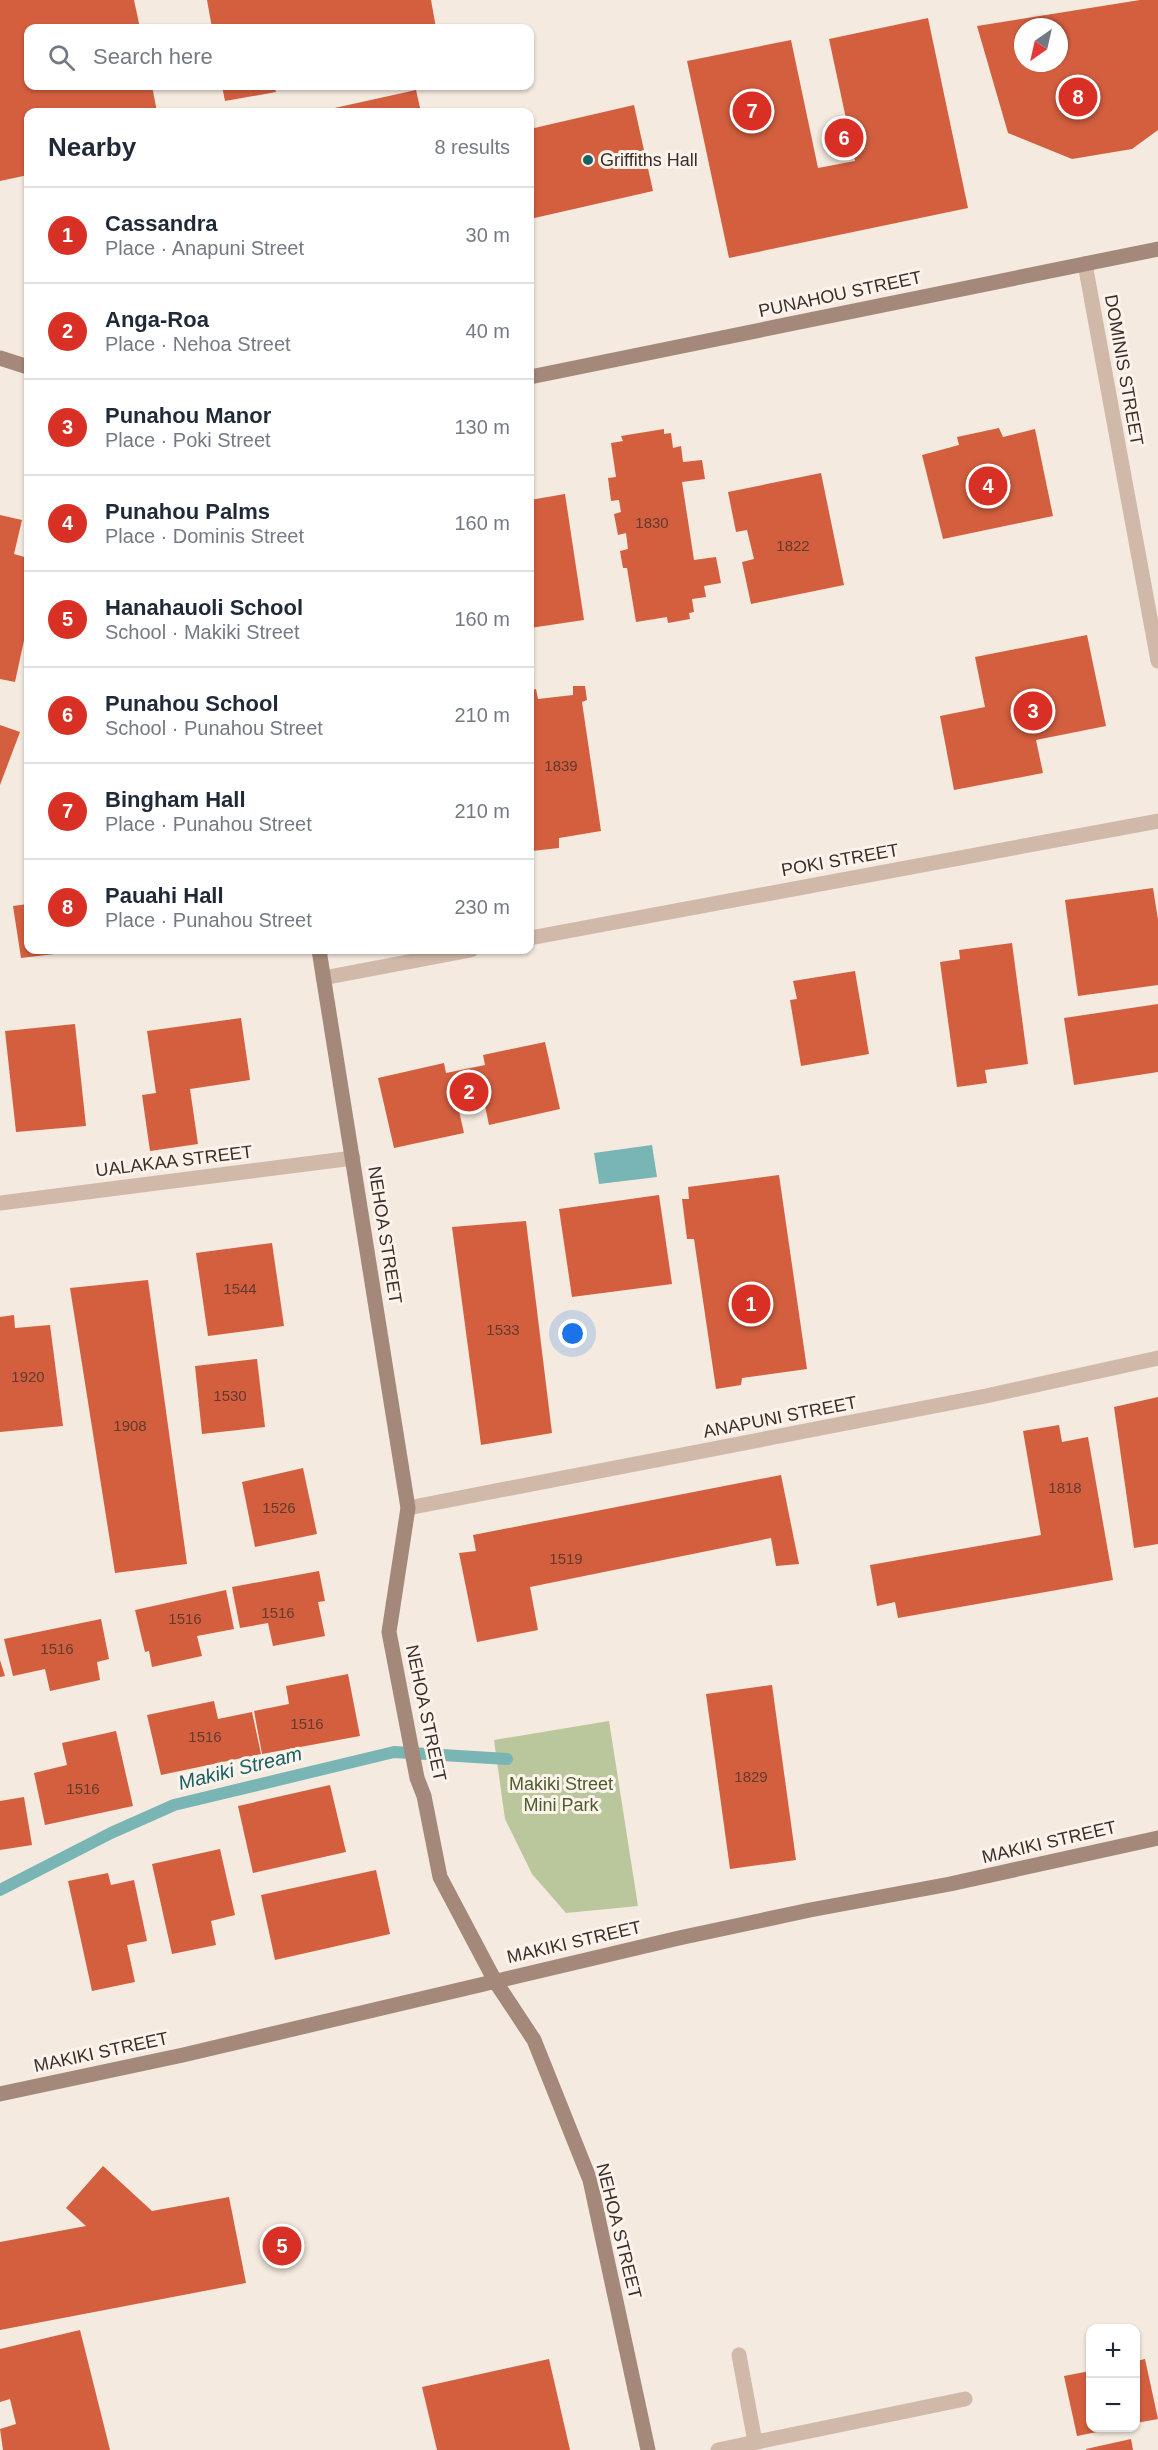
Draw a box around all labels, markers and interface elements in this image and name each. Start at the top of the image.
north arrow [1014,18,1068,72]
search box [24,24,534,90]
icon: search [45,41,78,74]
text: Search here [93,44,213,69]
pin: 8 [1058,74,1098,120]
pin: 7 [732,88,771,134]
pin: 6 [824,116,864,160]
text: Nearby [48,132,136,162]
text: 8 results [434,136,510,158]
place label: Griffiths Hall [600,150,698,170]
marker: Griffiths Hall [581,153,595,167]
text: Cassandra [105,211,218,236]
text: 1 [62,224,73,246]
text: 30 m [466,224,510,246]
text: Place · Anapuni Street [105,237,304,259]
street label: PUNAHOU STREET [757,267,923,321]
street label: DOMINIS STREET [1101,293,1147,447]
text: Anga-Roa [105,307,209,332]
text: 2 [62,320,73,342]
text: 40 m [466,320,510,342]
text: Place · Nehoa Street [105,333,291,355]
text: Punahou Manor [105,403,271,428]
text: 3 [62,416,73,438]
text: 130 m [454,416,510,438]
text: Place · Poki Street [105,429,271,451]
pin: 4 [968,464,1008,508]
text: Punahou Palms [105,499,270,524]
text: 4 [62,512,73,534]
text: 160 m [454,512,510,534]
house number: 1830 [635,514,669,531]
text: Place · Dominis Street [105,525,304,547]
house number: 1822 [776,537,810,554]
text: Hanahauoli School [105,595,303,620]
text: 5 [62,608,73,630]
text: 160 m [454,608,510,630]
text: School · Makiki Street [105,621,300,643]
pin: 3 [1014,688,1052,734]
text: Punahou School [105,691,279,716]
text: 6 [62,704,73,726]
text: 210 m [454,704,510,726]
text: School · Punahou Street [105,717,323,739]
house number: 1839 [544,757,578,774]
text: Bingham Hall [105,787,246,812]
text: 7 [62,800,73,822]
text: 210 m [454,800,510,822]
text: Place · Punahou Street [105,813,312,835]
street label: POKI STREET [780,840,900,880]
text: Pauahi Hall [105,883,224,908]
text: 8 [62,896,73,918]
text: 230 m [454,896,510,918]
text: Place · Punahou Street [105,909,312,931]
pin: 2 [450,1070,488,1114]
street label: UALAKAA STREET [94,1141,254,1181]
street label: NEHOA STREET [364,1165,406,1305]
house number: 1544 [223,1280,257,1297]
pin: 1 [732,1282,771,1326]
your location [558,1319,587,1348]
house number: 1533 [486,1321,520,1338]
house number: 1920 [11,1368,45,1385]
house number: 1530 [213,1387,247,1404]
street label: ANAPUNI STREET [702,1392,858,1442]
house number: 1908 [113,1417,147,1434]
house number: 1818 [1048,1479,1082,1496]
house number: 1526 [262,1499,296,1516]
house number: 1519 [549,1550,583,1567]
house number: 1516 [261,1604,295,1621]
house number: 1516 [168,1610,202,1627]
house number: 1516 [40,1640,74,1657]
street label: NEHOA STREET [402,1643,450,1783]
house number: 1516 [290,1715,324,1732]
house number: 1516 [188,1728,222,1745]
water label: Makiki Stream [176,1742,304,1794]
house number: 1829 [734,1768,768,1785]
park label: Makiki Street Mini Park [509,1774,613,1815]
house number: 1516 [66,1780,100,1797]
street label: MAKIKI STREET [980,1817,1118,1867]
street label: MAKIKI STREET [505,1917,643,1967]
street label: MAKIKI STREET [32,2028,170,2076]
street label: NEHOA STREET [592,2161,646,2301]
pin: 5 [262,2224,302,2268]
map controls [1086,2324,1140,2432]
button: + [1086,2324,1140,2378]
button: − [1086,2378,1140,2432]

